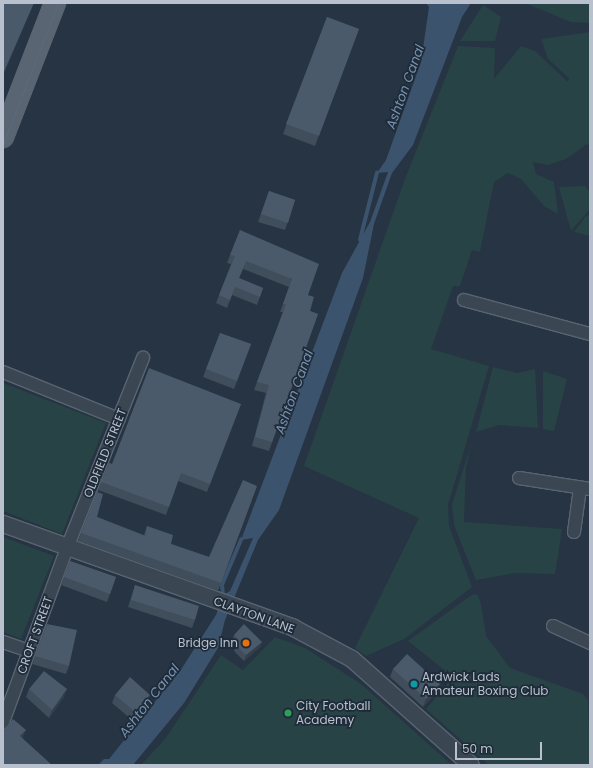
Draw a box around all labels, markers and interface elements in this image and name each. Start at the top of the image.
water label: Ashton Canal [384,43,428,131]
water label: Ashton Canal [273,348,317,436]
street label: OLDFIELD STREET [81,406,129,500]
street label: CROFT STREET [14,594,56,676]
street label: CLAYTON LANE [212,594,296,636]
place label: Bridge Inn [178,636,238,650]
marker: Bridge Inn [241,638,251,648]
water label: Ashton Canal [117,661,183,741]
place label: Ardwick Lads Amateur Boxing Club [422,670,548,698]
marker: Ardwick Lads Amateur Boxing Club [409,679,419,689]
place label: City Football Academy [296,699,370,727]
marker: City Football Academy [283,708,293,718]
scale bar [457,734,544,760]
text: 50 m [462,740,493,757]

